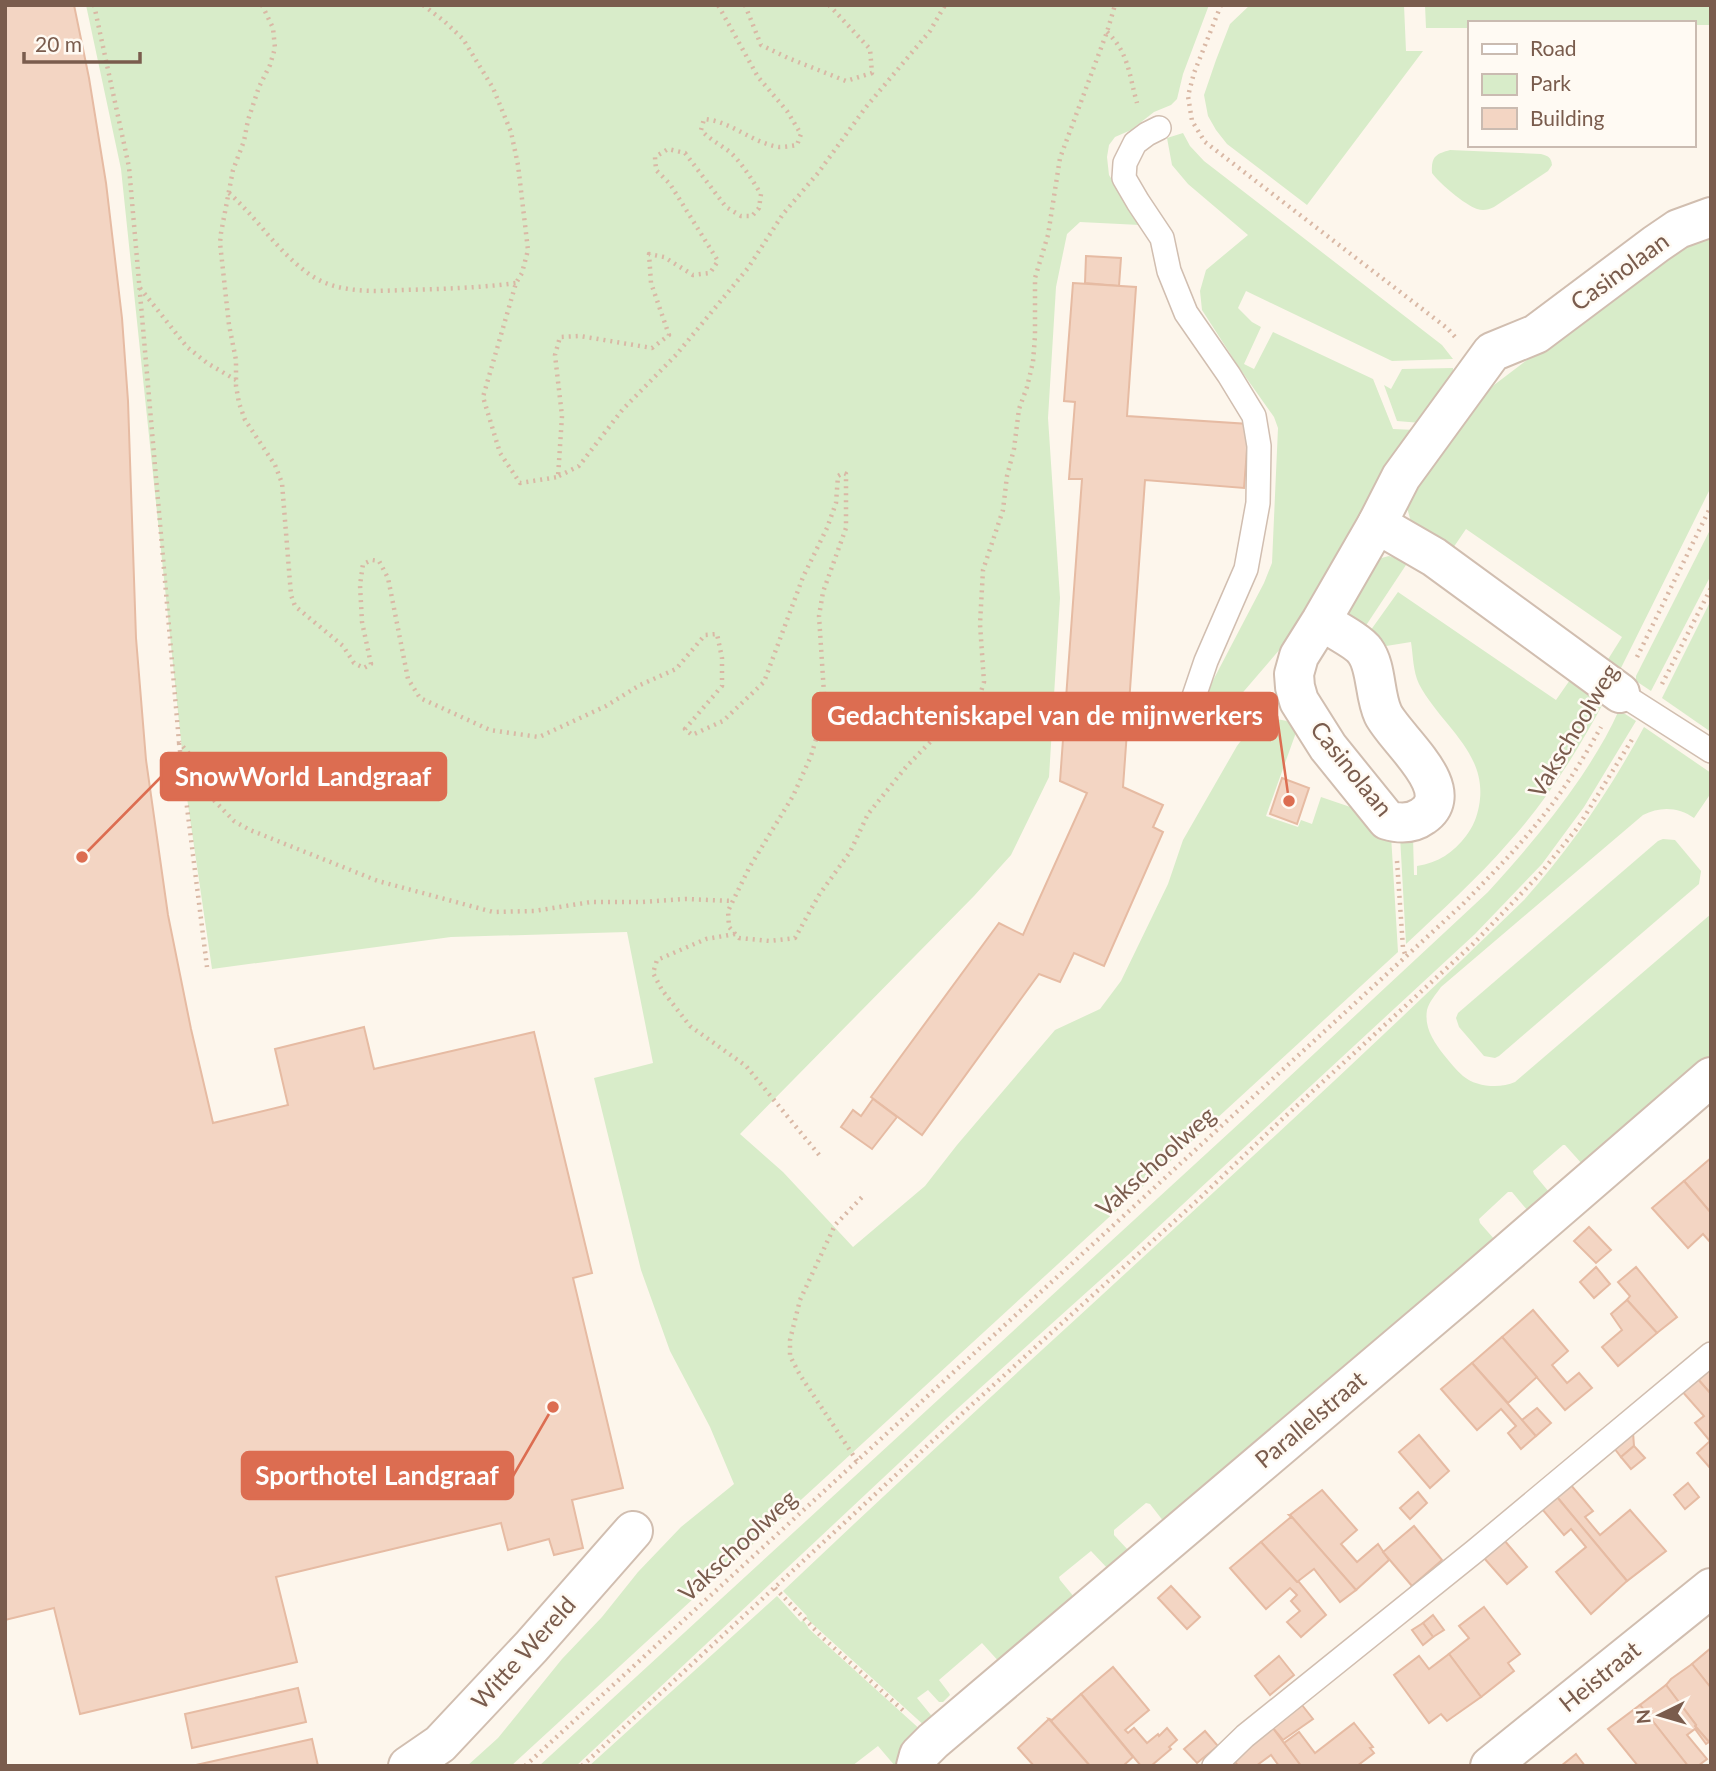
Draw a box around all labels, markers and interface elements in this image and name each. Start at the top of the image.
scale bar [24,21,140,65]
legend [1468,21,1695,147]
text: 20 m [35,31,82,56]
text: Road [1530,35,1577,60]
text: Park [1530,70,1571,95]
text: Building [1530,105,1605,130]
street label: Casinolaan [1564,226,1674,316]
street label: Vakschoolweg [1522,658,1624,802]
callout: Gedachteniskapel van de mijnwerkers [813,693,1277,740]
text: Gedachteniskapel van de mijnwerkers [827,699,1263,731]
street label: Casinolaan [1305,715,1399,821]
callout: SnowWorld Landgraaf [161,753,446,800]
text: SnowWorld Landgraaf [175,760,432,792]
street label: Vakschoolweg [1089,1100,1221,1222]
street label: Parallelstraat [1249,1364,1372,1474]
callout: Sporthotel Landgraaf [242,1452,513,1499]
text: Sporthotel Landgraaf [255,1459,499,1491]
street label: Vakschoolweg [672,1483,802,1607]
street label: Witte Wereld [465,1590,581,1714]
street label: Heistraat [1553,1634,1646,1717]
north arrow [1625,1680,1695,1750]
text: N [1630,1708,1655,1725]

